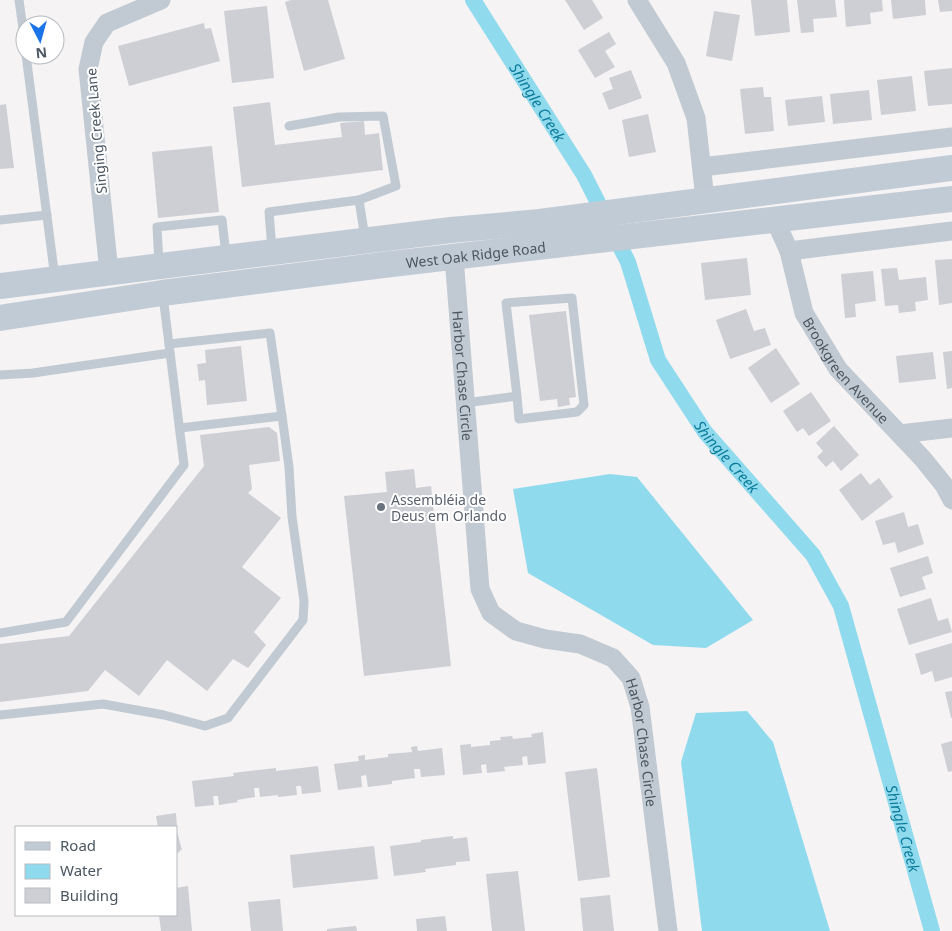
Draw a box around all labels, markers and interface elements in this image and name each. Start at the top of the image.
north arrow [15,15,65,65]
text: N [35,43,48,63]
water label: Shingle Creek [505,59,571,146]
street label: Singing Creek Lane [81,67,111,195]
street label: West Oak Ridge Road [405,237,547,272]
street label: Harbor Chase Circle [449,310,478,442]
street label: Brookgreen Avenue [799,313,894,427]
water label: Shingle Creek [690,416,764,497]
place label: Assembléia de Deus em Orlando [391,490,507,525]
marker: Assembléia de Deus em Orlando [375,501,387,513]
street label: Harbor Chase Circle [622,676,662,808]
water label: Shingle Creek [882,782,925,875]
legend [15,826,178,916]
text: Road [60,835,96,855]
text: Water [60,860,102,880]
text: Building [60,885,118,905]

